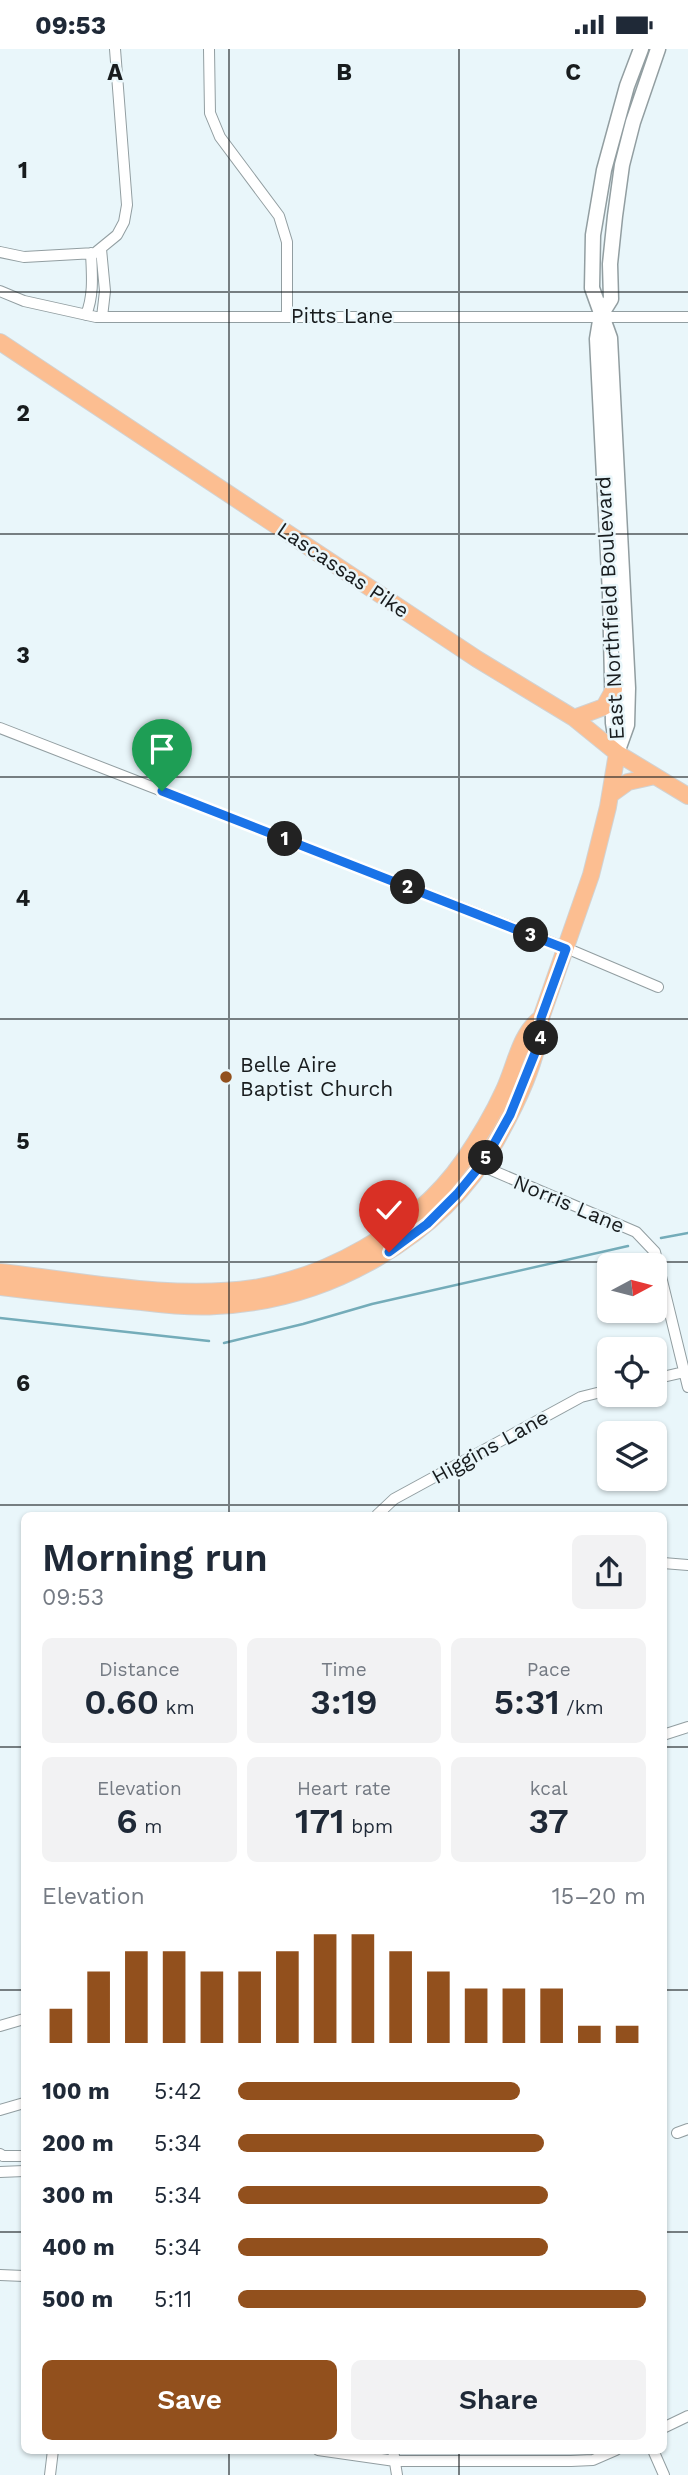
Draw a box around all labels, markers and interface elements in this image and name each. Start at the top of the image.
text: 09:53 [35,10,106,40]
text: A [107,59,123,86]
text: B [336,59,352,86]
text: C [565,59,581,86]
text: 1 [18,157,28,184]
street label: Pitts Lane [291,303,393,328]
text: 2 [16,400,30,427]
street label: East Northfield Boulevard [590,476,629,740]
street label: Lascassas Pike [273,516,414,623]
text: 3 [16,642,30,669]
pin [132,719,192,791]
icon: arrive [143,730,181,768]
pin: 1 [268,821,302,857]
text: 1 [280,827,289,850]
pin: 2 [390,869,426,905]
text: 2 [402,875,413,898]
text: 4 [16,885,31,912]
pin: 3 [514,917,548,952]
text: 3 [525,923,536,946]
pin: 4 [524,1021,558,1055]
text: 4 [534,1026,547,1049]
place label: Belle Aire Baptist Church [240,1052,393,1101]
marker: Belle Aire Baptist Church [218,1069,234,1085]
text: 5 [16,1128,30,1155]
pin: 5 [468,1141,504,1175]
text: 5 [480,1146,491,1169]
street label: Norris Lane [510,1169,629,1238]
pin [359,1180,419,1252]
icon: check [370,1191,408,1229]
north arrow [597,1253,667,1323]
map controls [597,1253,667,1491]
button: locate [597,1337,667,1407]
text: 6 [16,1370,30,1397]
street label: Higgins Lane [427,1404,553,1489]
button: layers [597,1421,667,1491]
button: share [572,1535,646,1609]
text: Morning run [42,1536,268,1580]
text: 09:53 [42,1584,104,1611]
text: Distance [99,1658,180,1681]
text: Time [321,1658,367,1681]
text: Pace [527,1658,571,1681]
text: 0.60 [84,1681,159,1723]
text: 3:19 [310,1681,378,1723]
text: 5:31 [494,1681,560,1723]
text: km [159,1696,194,1719]
text: /km [560,1696,604,1719]
text: Elevation [97,1777,182,1800]
text: Heart rate [297,1777,391,1800]
text: kcal [530,1777,567,1800]
text: 6 [116,1800,138,1842]
text: 171 [295,1800,345,1842]
text: 37 [529,1800,569,1842]
text: m [138,1815,162,1838]
text: bpm [345,1815,393,1838]
text: Elevation [42,1883,145,1910]
text: 15–20 m [552,1883,646,1910]
text: 100 m [42,2078,110,2105]
text: 5:42 [154,2078,202,2105]
text: 200 m [42,2130,114,2157]
text: 5:34 [154,2130,202,2157]
text: 300 m [42,2182,113,2209]
text: 5:34 [154,2182,202,2209]
text: 400 m [42,2234,115,2261]
text: 5:34 [154,2234,202,2261]
text: 500 m [42,2286,113,2313]
text: 5:11 [154,2286,192,2313]
button: Save [42,2360,337,2440]
button: Share [351,2360,646,2440]

